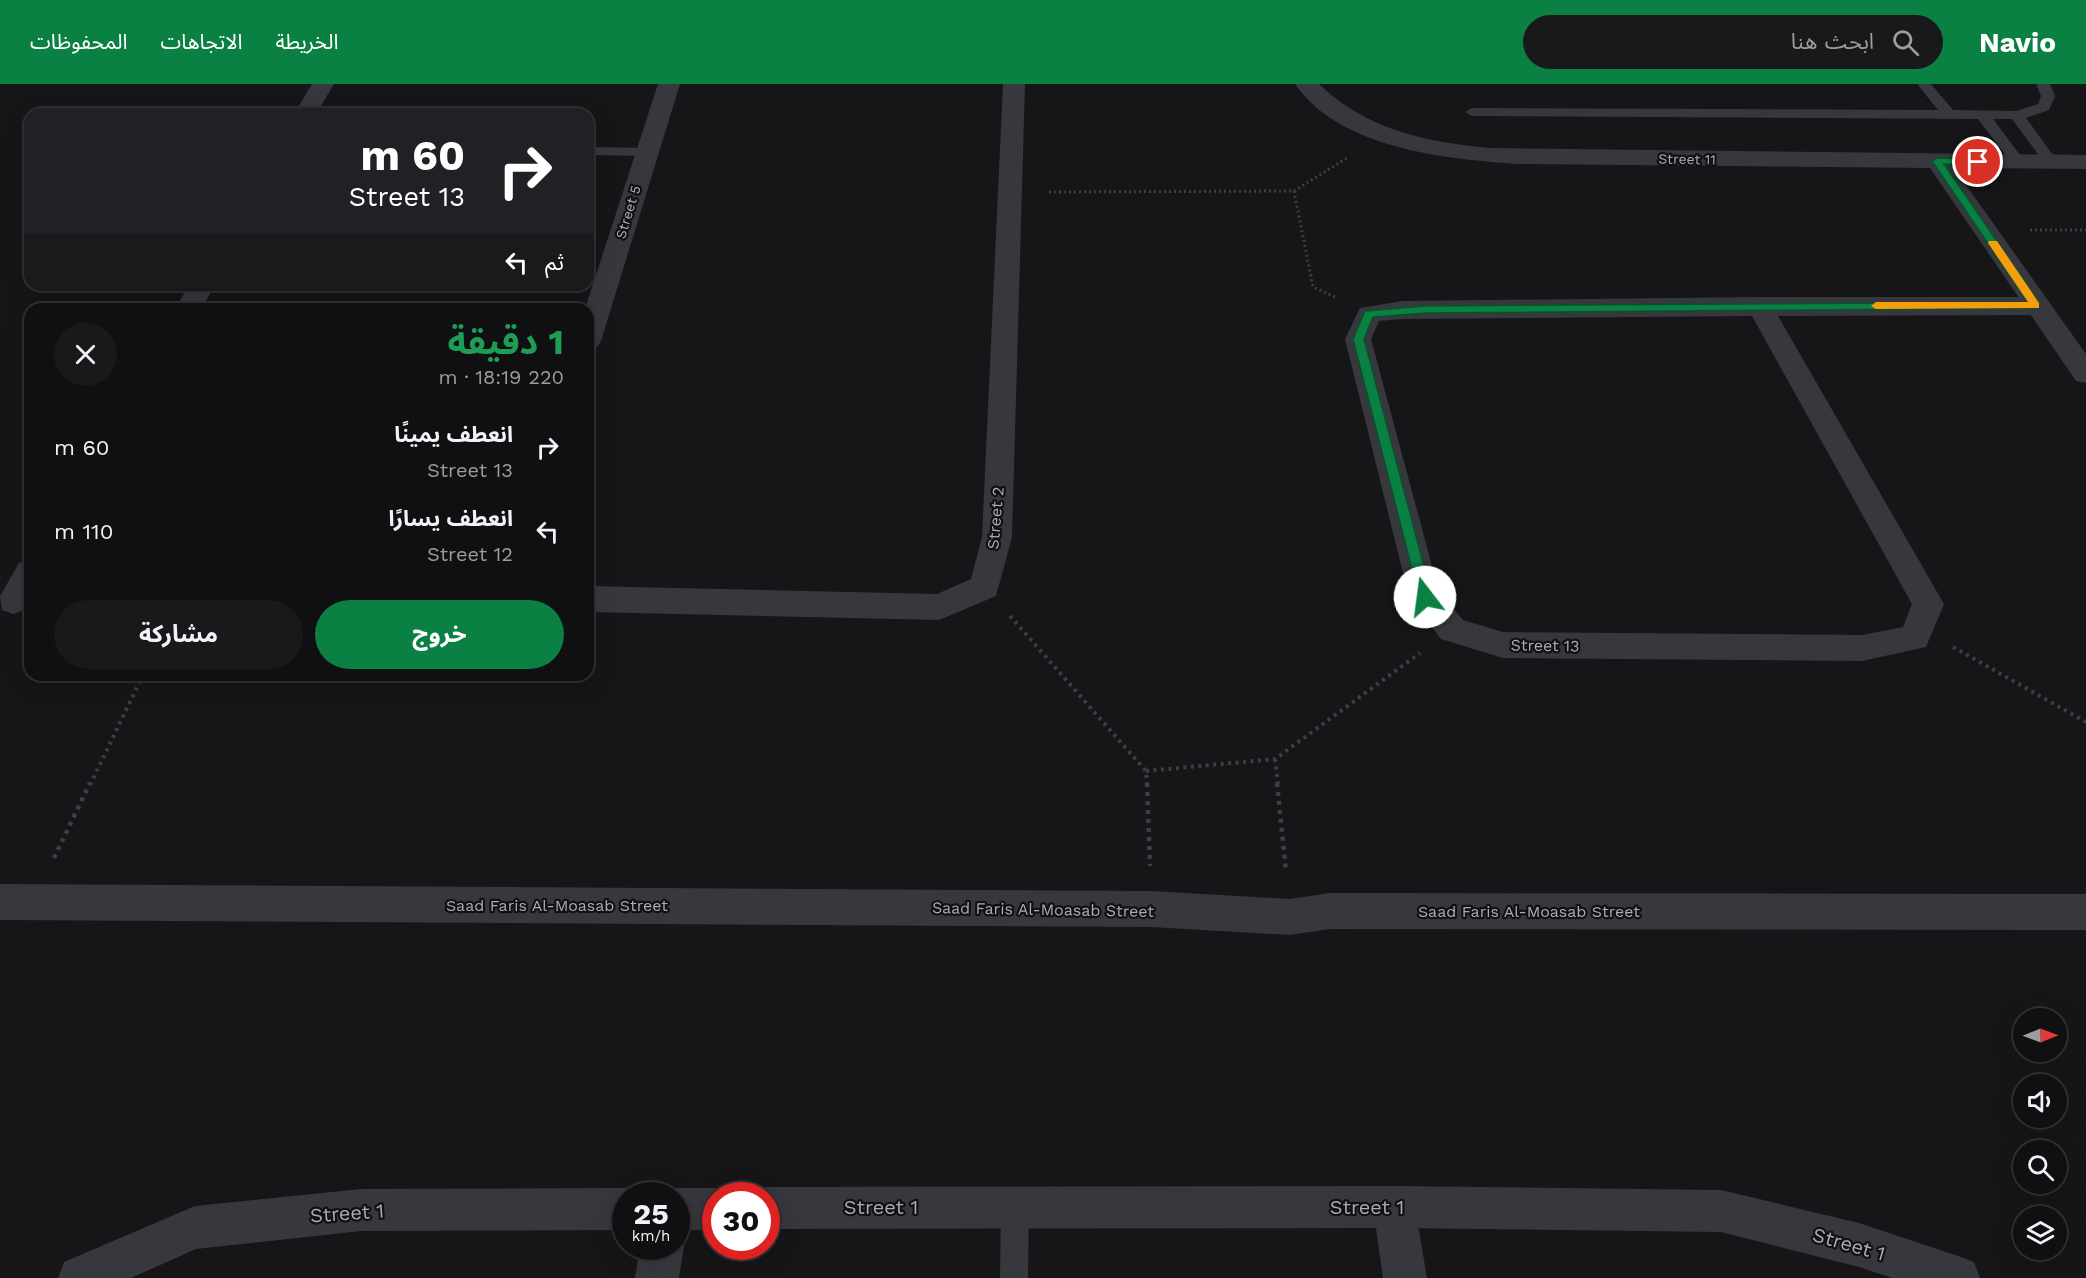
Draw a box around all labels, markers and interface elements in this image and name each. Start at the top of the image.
search box [1523,15,1943,69]
icon: search [1889,26,1922,59]
text: Navio [1979,26,2056,59]
text: المحفوظات [30,29,127,54]
text: الاتجاهات [160,29,242,54]
text: الخريطة [275,29,338,54]
text: ابحث هنا [1791,29,1874,54]
text: 60 m [361,131,465,180]
icon: right [486,132,564,210]
pin [1952,136,2003,187]
icon: arrive [1961,145,1994,178]
street label: Street 11 [1658,150,1716,168]
text: Street 13 [349,181,465,213]
street label: Street 5 [612,183,644,241]
icon: left [500,246,533,279]
text: ثم [545,250,564,275]
text: 1 دقيقة [448,321,564,363]
button: close [54,323,117,386]
text: 220 m · 18:19 [438,365,564,389]
text: انعطف يمينًا [394,422,513,447]
icon: right [531,431,564,464]
text: 60 m [54,435,110,460]
text: Street 13 [427,458,513,482]
street label: Street 2 [983,486,1008,550]
text: انعطف يسارًا [389,506,513,531]
icon: left [531,515,564,548]
text: 110 m [54,519,113,544]
text: Street 12 [427,542,513,566]
position arrow [1393,565,1457,629]
button: مشاركة [54,600,303,669]
button: خروج [315,600,564,669]
street label: Street 13 [1510,635,1580,656]
street label: Saad Faris Al-Moasab Street [446,896,668,915]
street label: Saad Faris Al-Moasab Street [932,898,1154,921]
street label: Saad Faris Al-Moasab Street [1418,902,1640,921]
north arrow [2013,1008,2067,1062]
map controls [2013,1008,2067,1260]
button: sound [2013,1074,2067,1128]
button: search [2013,1140,2067,1194]
speed limit sign: 30 [702,1182,780,1260]
street label: Street 1 [844,1195,918,1219]
street label: Street 1 [1330,1195,1404,1219]
text: 25 [633,1196,669,1231]
street label: Street 1 [309,1198,385,1228]
button: layers [2013,1206,2067,1260]
street label: Street 1 [1810,1222,1888,1266]
text: km/h [632,1227,670,1245]

